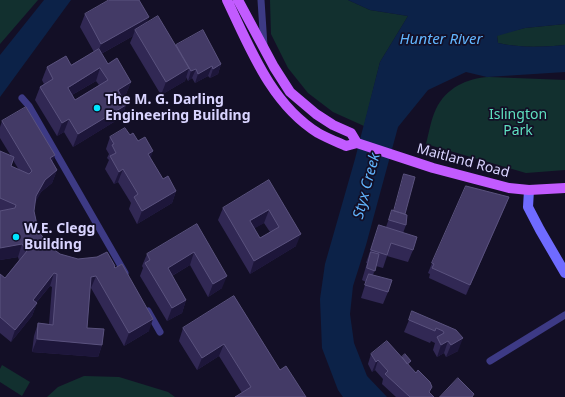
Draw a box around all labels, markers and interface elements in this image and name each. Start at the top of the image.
water label: Hunter River [400,31,482,49]
place label: The M. G. Darling Engineering Building [105,92,251,124]
marker: The M. G. Darling Engineering Building [92,103,102,113]
park label: Islington Park [489,107,547,140]
street label: Maitland Road [415,141,511,181]
water label: Styx Creek [350,151,384,221]
place label: W.E. Clegg Building [24,221,95,254]
marker: W.E. Clegg Building [11,232,21,242]

